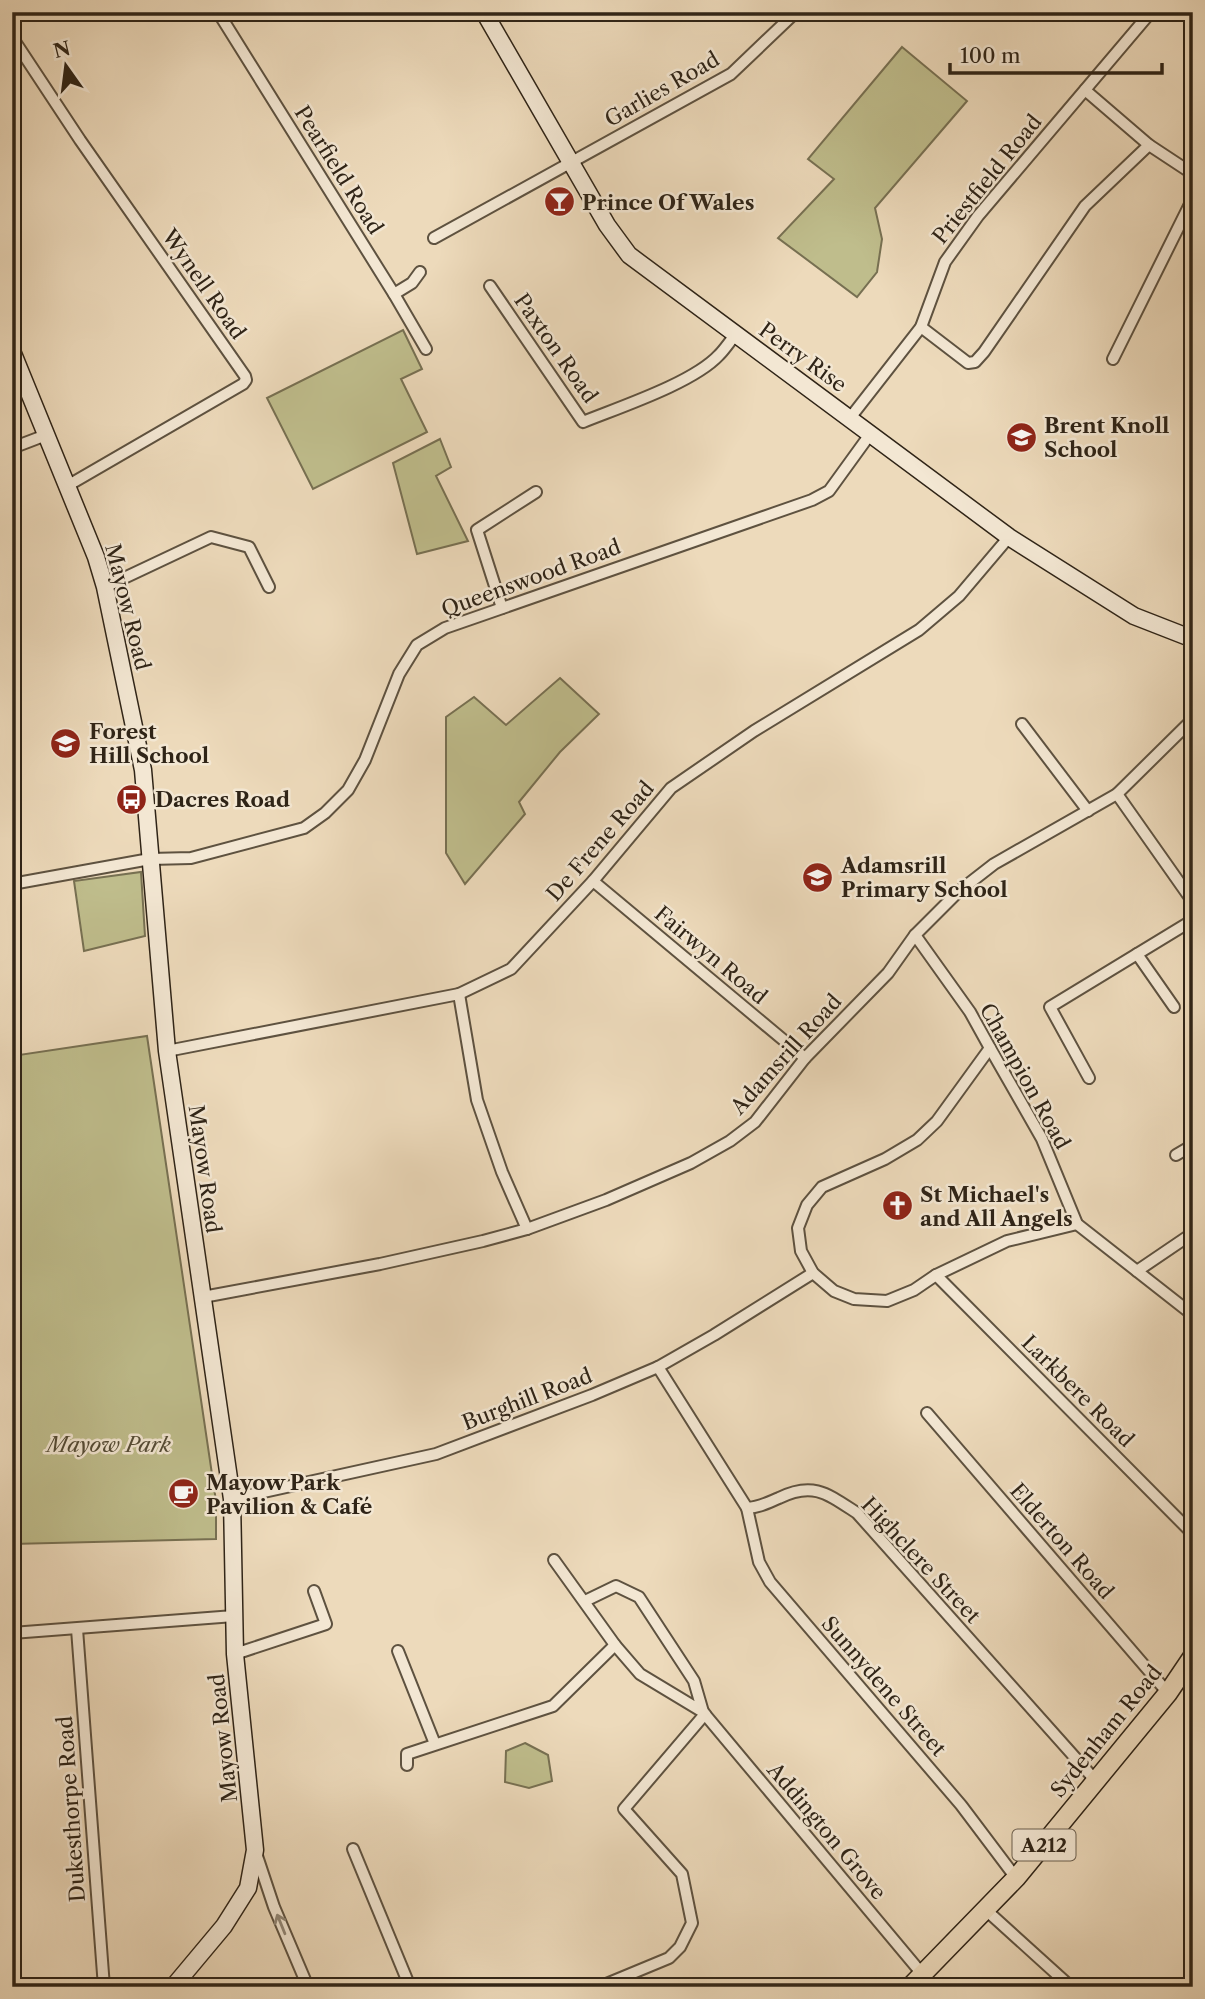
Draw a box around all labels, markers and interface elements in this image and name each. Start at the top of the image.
north arrow [32,32,102,102]
scale bar [950,32,1161,76]
text: N [51,37,73,63]
text: 100 m [960,43,1021,68]
street label: Garlies Road [600,46,724,132]
street label: Pearfield Road [290,101,389,239]
street label: Priestfield Road [927,109,1047,249]
bar icon: Prince Of Wales [542,185,576,219]
place label: Prince Of Wales [582,190,754,215]
street label: Wynell Road [156,223,251,344]
street label: Paxton Road [509,288,603,408]
street label: Perry Rise [754,317,852,397]
place label: Brent Knoll School [1044,413,1170,462]
school or university icon: Brent Knoll School [1004,420,1038,454]
street label: Queenswood Road [438,534,624,622]
street label: Mayow Road [100,541,156,673]
place label: Forest Hill School [89,719,209,768]
school or university icon: Forest Hill School [49,726,83,760]
street label: De Frene Road [541,776,659,906]
bus stop icon: Dacres Road [115,782,149,816]
place label: Dacres Road [155,787,290,812]
place label: Adamsrill Primary School [840,853,1008,902]
school or university icon: Adamsrill Primary School [801,860,835,894]
street label: Fairwyn Road [650,901,772,1009]
street label: Adamsrill Road [725,989,847,1120]
street label: Champion Road [975,999,1076,1153]
street label: Mayow Road [184,1103,226,1235]
place label: St Michael's and All Angels [920,1182,1073,1231]
church icon: St Michael's and All Angels [880,1189,914,1223]
street label: Larkbere Road [1017,1330,1139,1452]
street label: Burghill Road [459,1363,596,1435]
park label: Mayow Park [44,1432,171,1457]
place label: Mayow Park Pavilion & Café [206,1470,372,1519]
cafe icon: Mayow Park Pavilion & Café [166,1477,200,1511]
street label: Elderton Road [1005,1478,1119,1604]
street label: Highclere Street [856,1492,986,1629]
street label: Sunnydene Street [817,1611,952,1761]
street label: Sydenham Road [1045,1660,1167,1802]
street label: Mayow Road [204,1672,242,1804]
street label: Dukesthorpe Road [52,1715,90,1903]
street label: Addington Grove [762,1757,891,1904]
road number: A212 [1012,1829,1076,1860]
one-way arrow [274,1914,287,1936]

